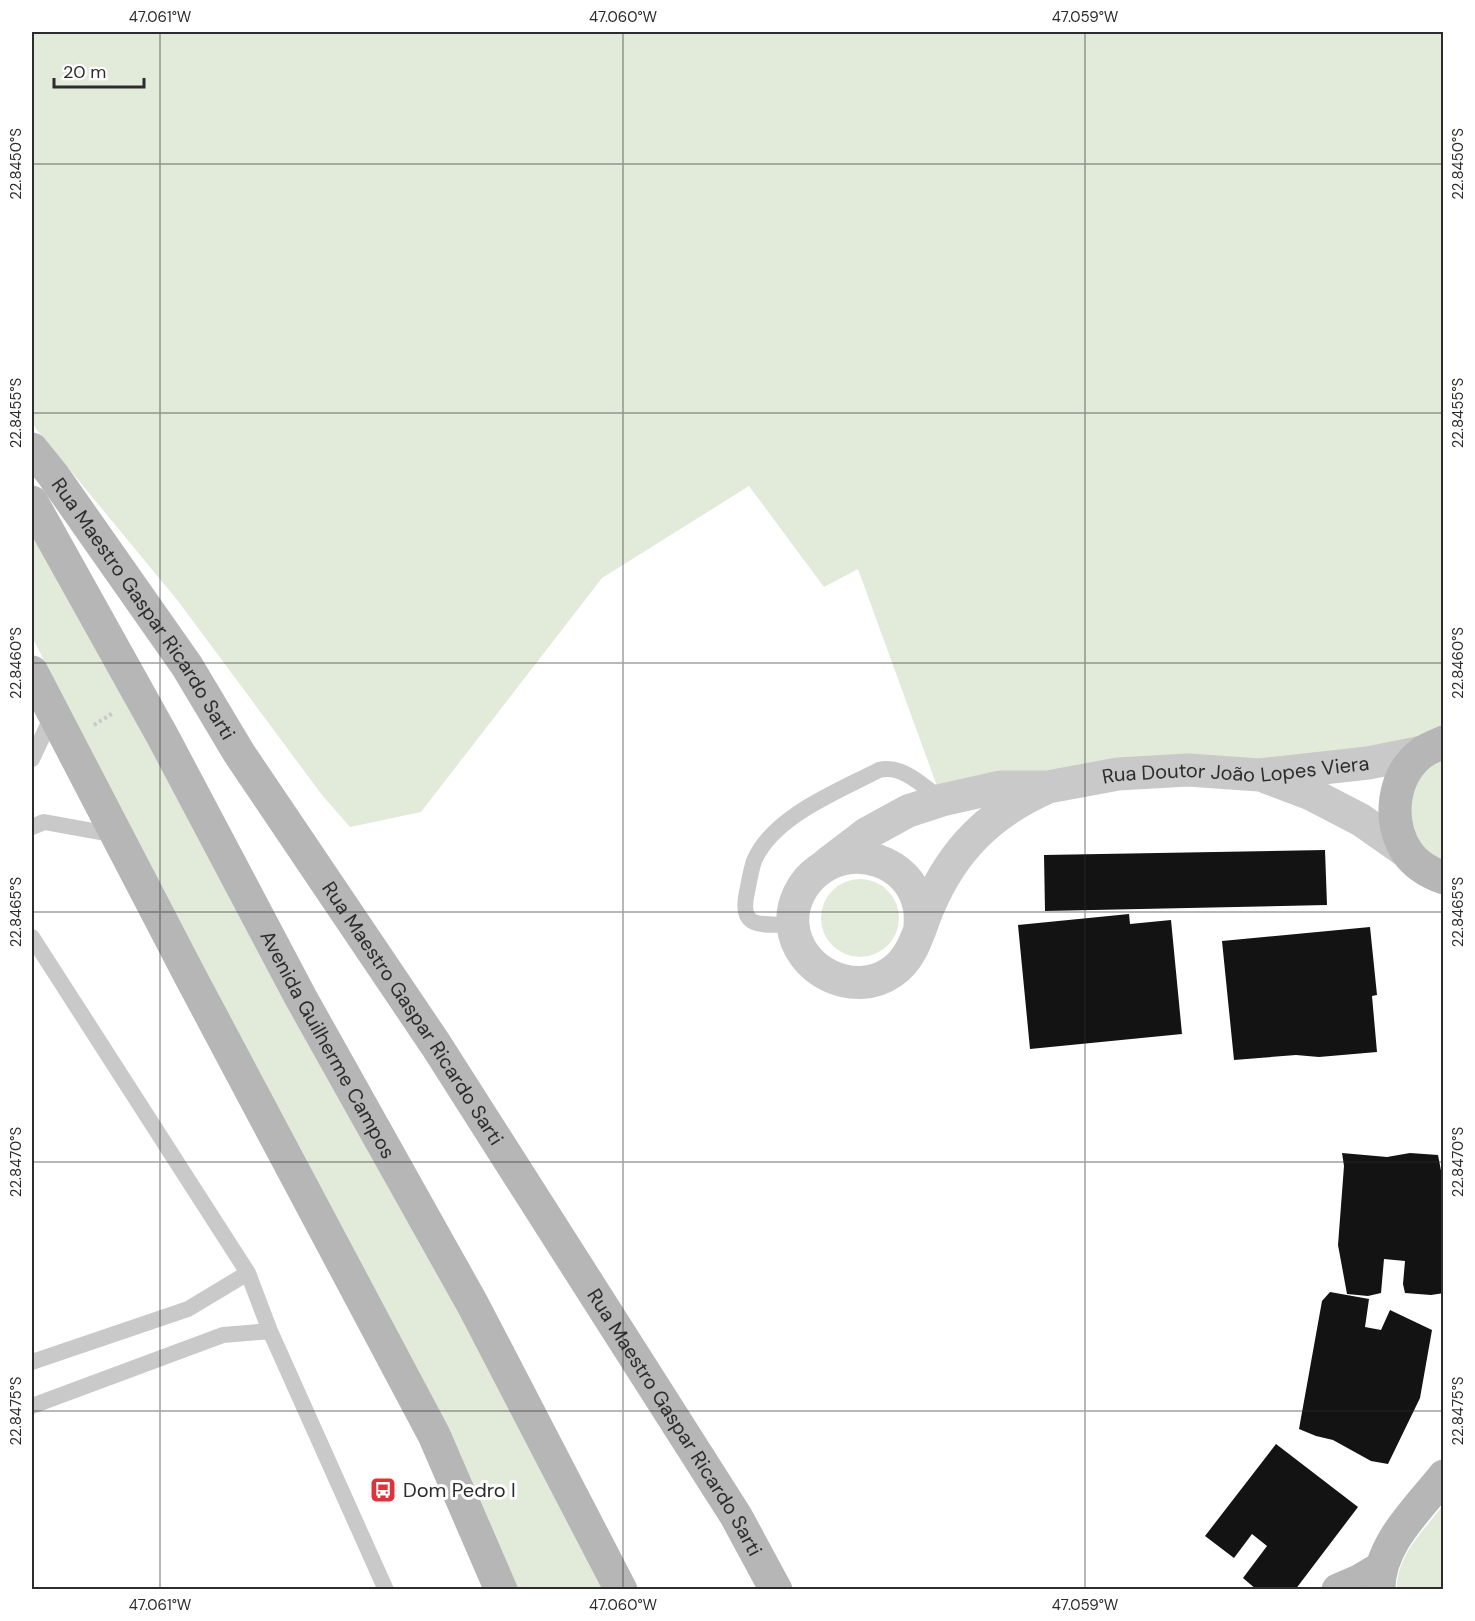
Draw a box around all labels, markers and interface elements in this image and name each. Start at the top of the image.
text: 47.061°W [129,7,192,27]
text: 47.060°W [589,7,658,27]
text: 47.059°W [1052,7,1119,27]
scale bar [54,51,144,89]
text: 20 m [63,60,106,84]
text: 22.8450°S [6,128,26,200]
text: 22.8450°S [1448,128,1468,200]
text: 22.8455°S [6,377,26,448]
text: 22.8455°S [1448,377,1468,448]
street label: Rua Maestro Gaspar Ricardo Sarti [46,473,241,745]
text: 22.8460°S [6,627,26,699]
text: 22.8460°S [1448,627,1468,699]
street label: Rua Doutor João Lopes Viera [1100,750,1370,790]
text: 22.8465°S [6,876,26,947]
street label: Rua Maestro Gaspar Ricardo Sarti [316,876,509,1150]
text: 22.8465°S [1448,876,1468,947]
street label: Avenida Guilherme Campos [255,926,401,1163]
text: 22.8470°S [6,1127,26,1197]
text: 22.8470°S [1448,1127,1468,1197]
street label: Rua Maestro Gaspar Ricardo Sarti [581,1284,768,1561]
text: 22.8475°S [6,1376,26,1446]
text: 22.8475°S [1448,1376,1468,1446]
bus stop icon: Dom Pedro I [368,1475,398,1505]
place label: Dom Pedro I [403,1477,516,1503]
text: 47.061°W [129,1595,192,1615]
text: 47.060°W [589,1595,658,1615]
text: 47.059°W [1052,1595,1119,1615]

